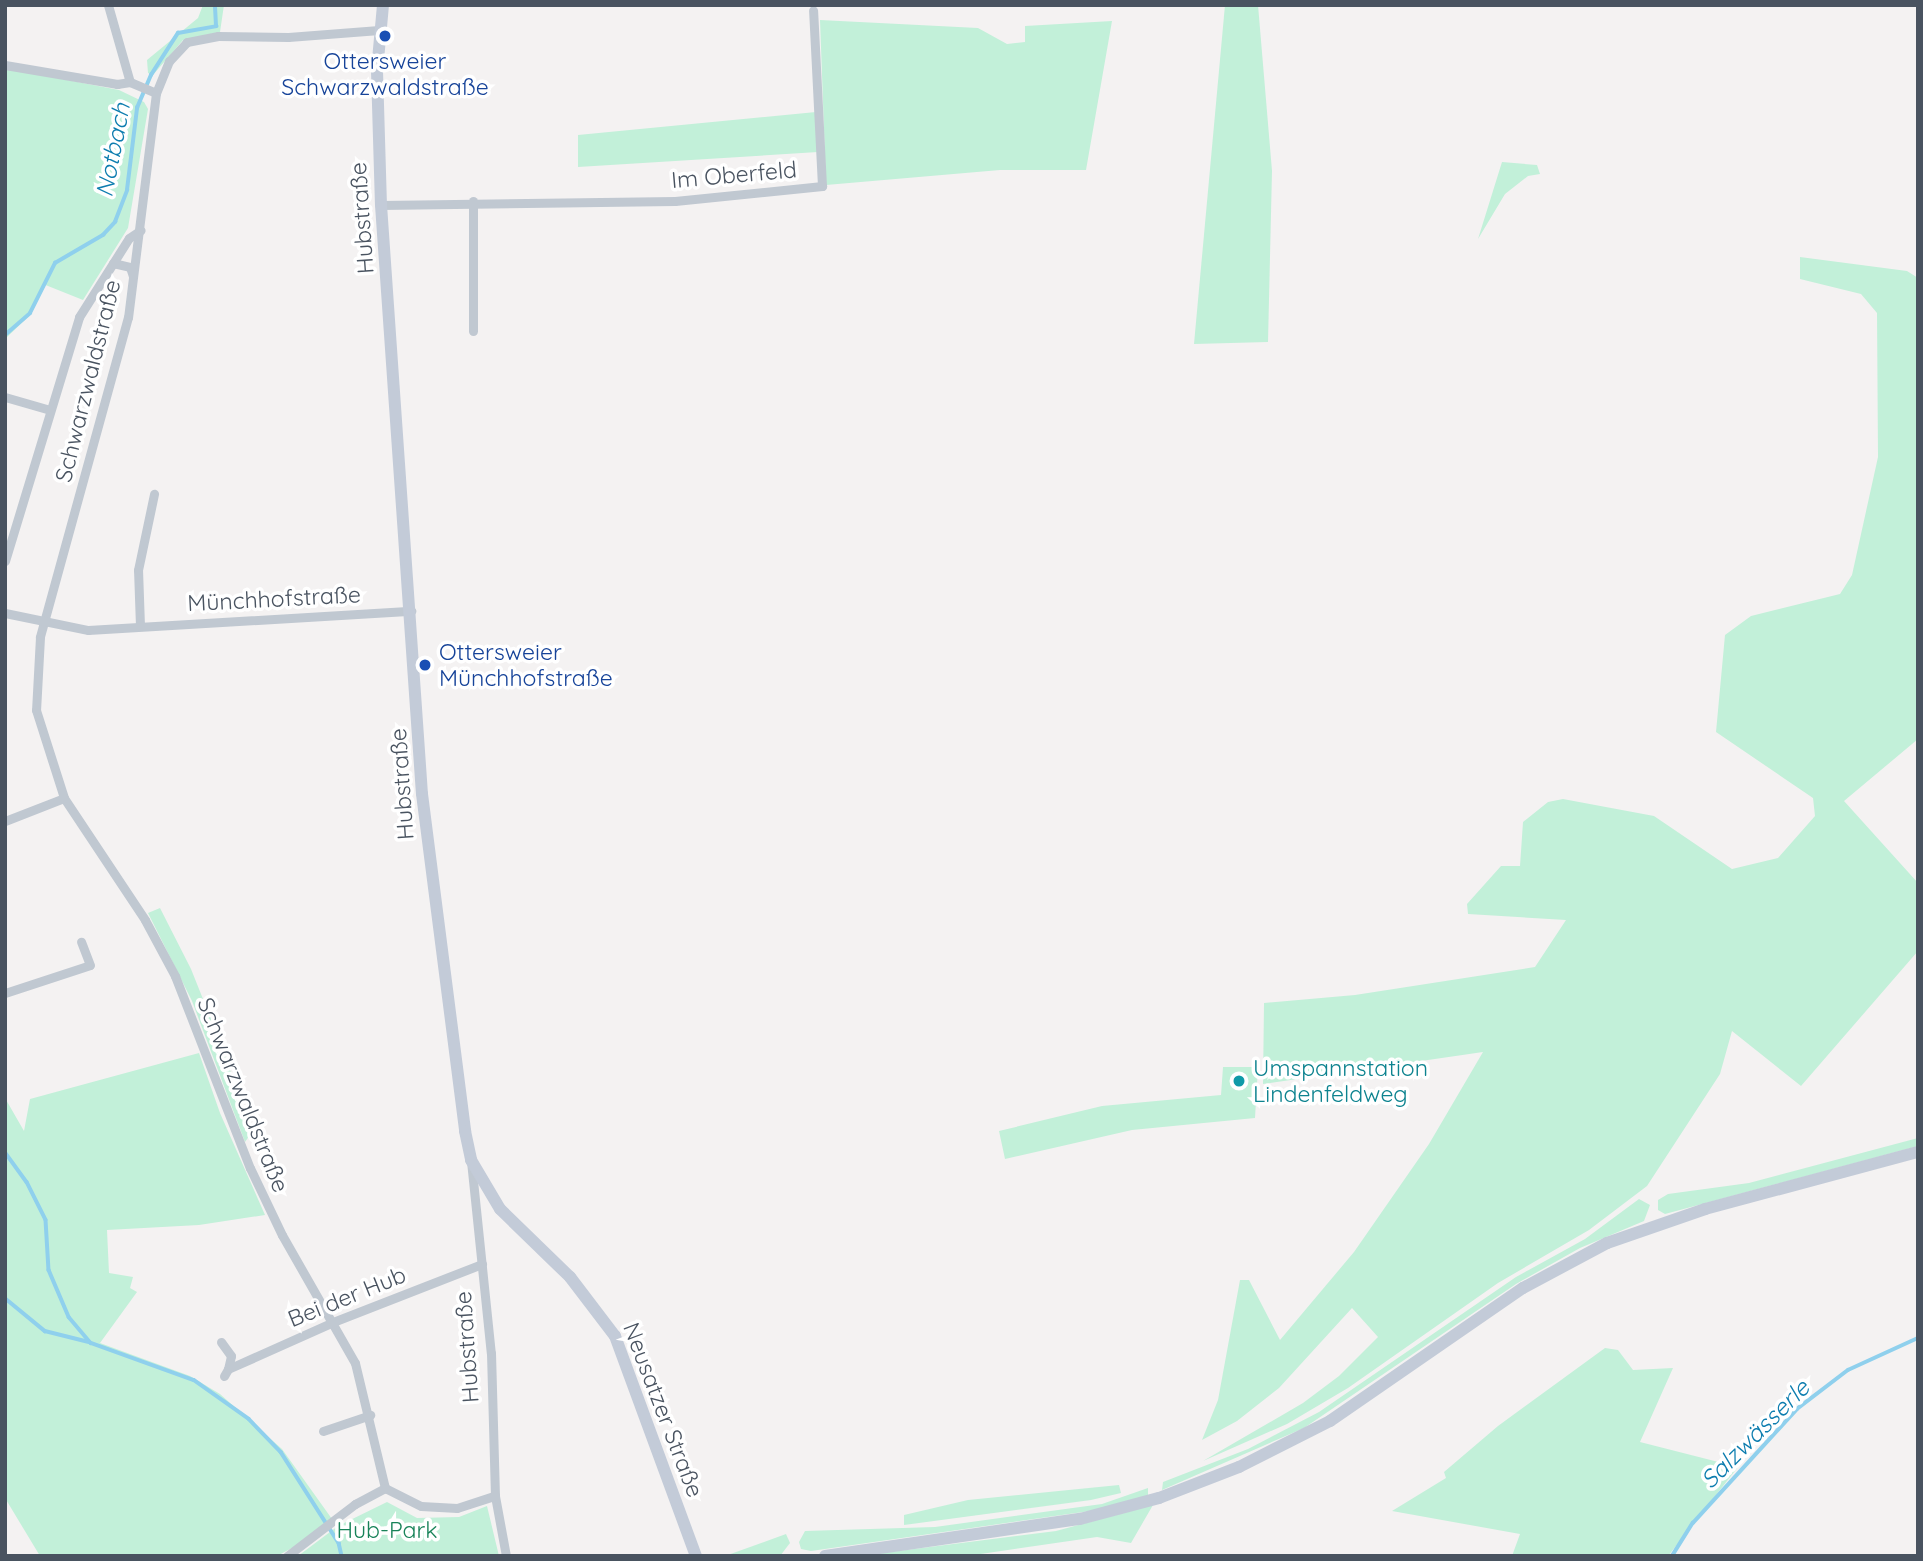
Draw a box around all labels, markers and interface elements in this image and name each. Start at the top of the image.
marker: Ottersweier Schwarzwaldstraße [377,28,393,44]
place label: Ottersweier Schwarzwaldstraße [281,47,489,101]
water label: Notbach [90,100,136,200]
street label: Im Oberfeld [670,156,798,194]
street label: Hubstraße [344,161,380,275]
street label: Schwarzwaldstraße [50,277,126,485]
street label: Münchhofstraße [187,581,361,617]
place label: Ottersweier Münchhofstraße [439,638,613,692]
marker: Ottersweier Münchhofstraße [417,657,433,673]
street label: Hubstraße [384,727,420,841]
street label: Schwarzwaldstraße [191,994,295,1196]
place label: Umspannstation Lindenfeldweg [1253,1054,1428,1108]
marker: Umspannstation Lindenfeldweg [1231,1073,1247,1089]
street label: Bei der Hub [284,1261,410,1333]
street label: Hubstraße [449,1290,485,1404]
street label: Neusatzer Straße [617,1319,709,1501]
water label: Salzwässerle [1695,1374,1815,1494]
park label: Hub-Park [336,1516,438,1544]

